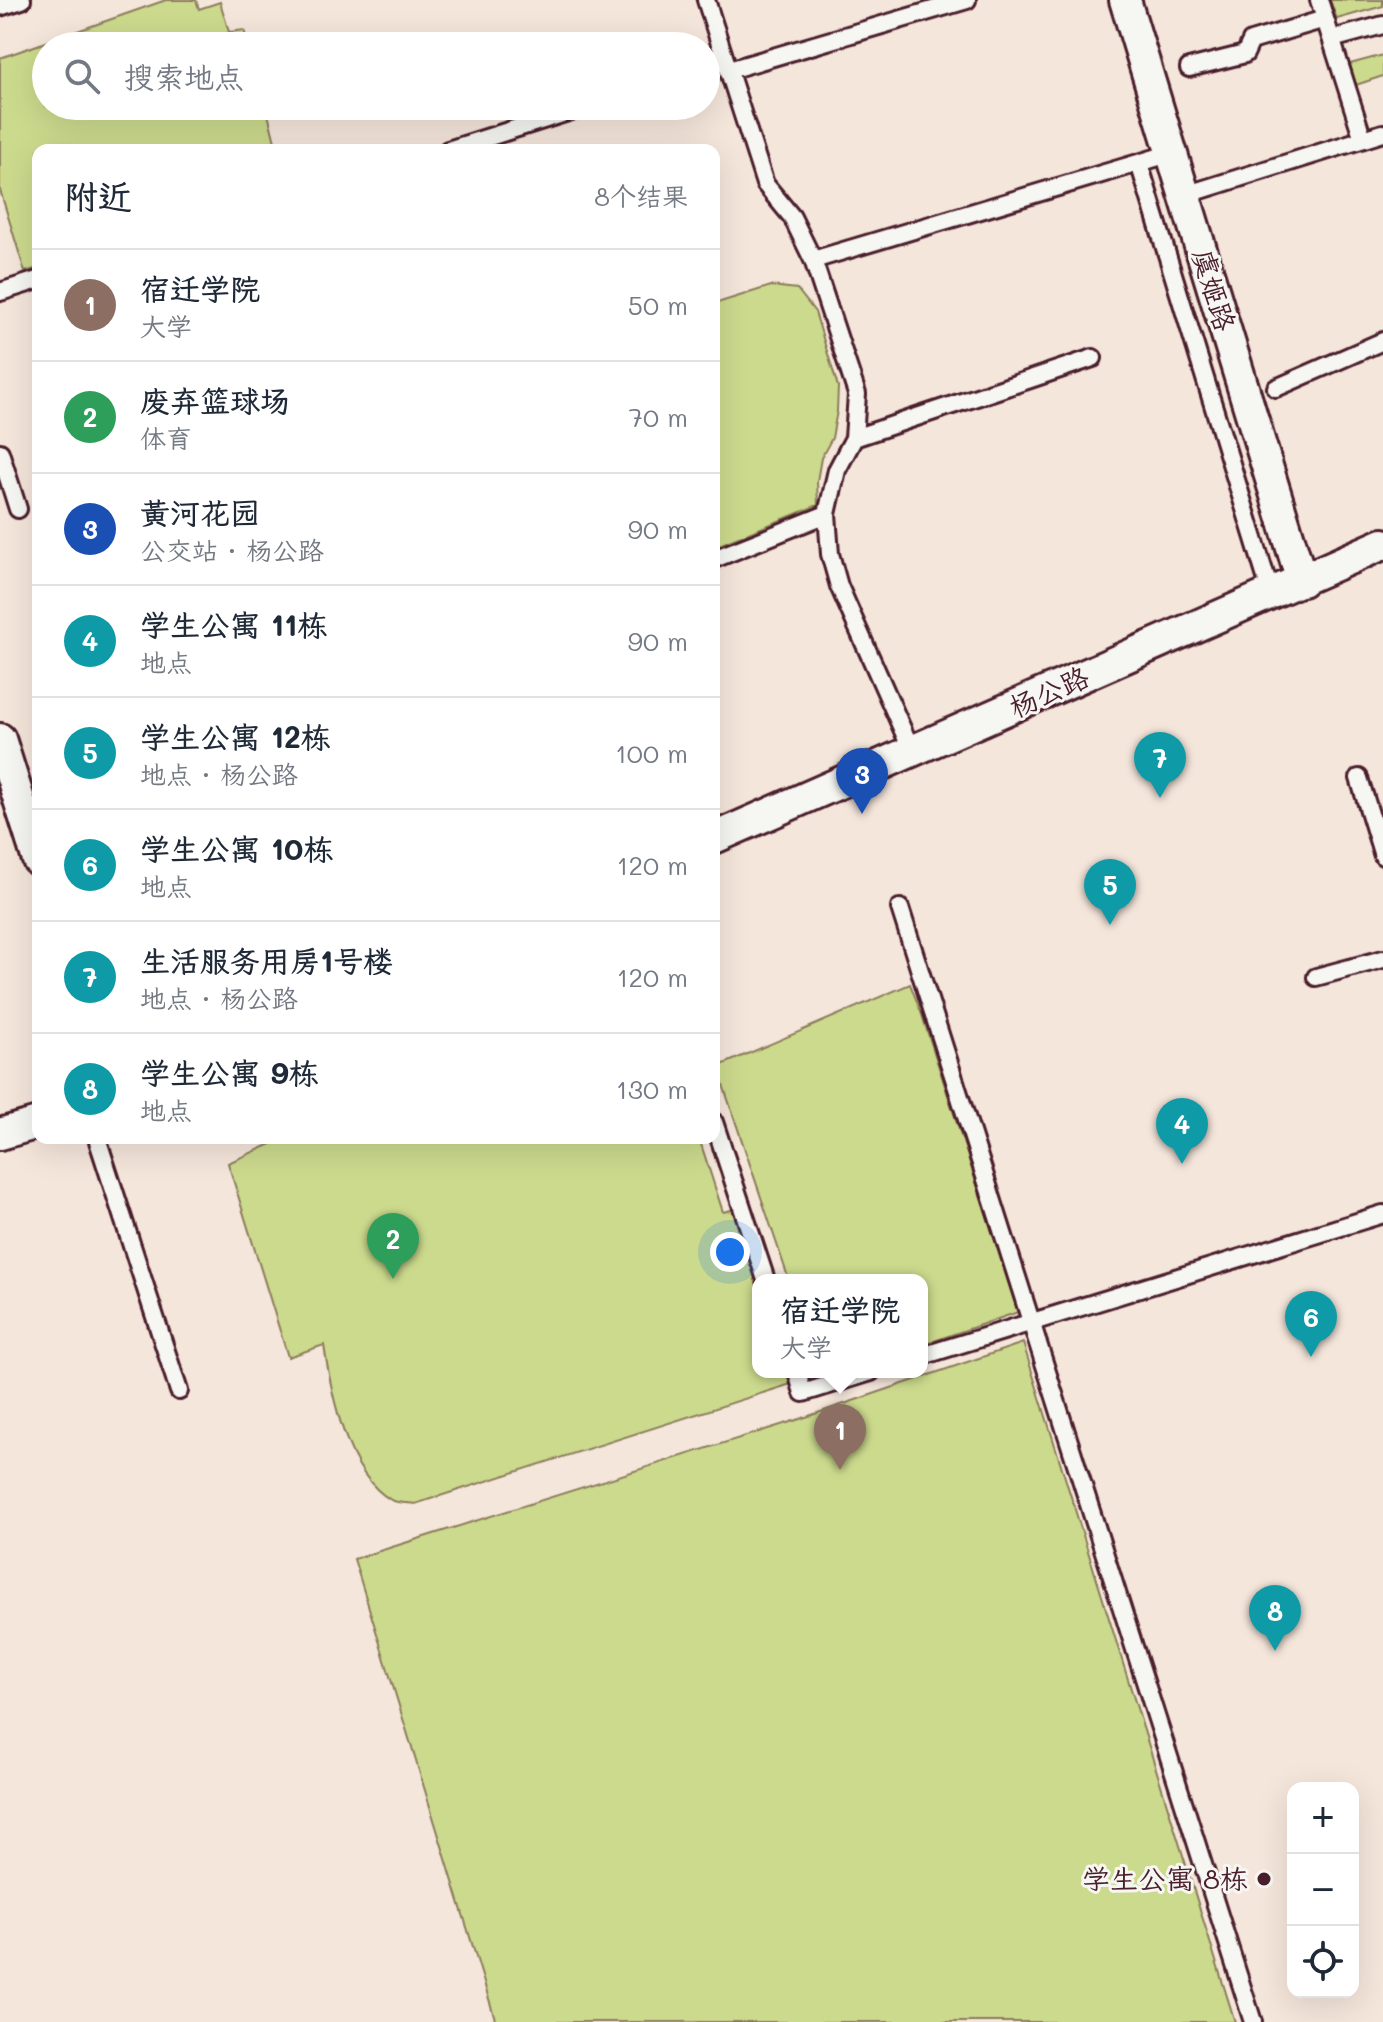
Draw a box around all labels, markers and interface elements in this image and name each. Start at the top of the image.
search box [32,32,720,120]
icon: search [60,54,104,98]
text: 搜索地点 [124,56,244,96]
text: 附近 [64,173,132,218]
text: 8个结果 [594,179,688,213]
street label: 虞姬路 [1185,244,1244,335]
text: 宿迁学院 [140,268,260,308]
text: 1 [84,288,96,322]
text: 50 m [628,288,688,322]
text: 大学 [140,309,192,343]
text: 废弃篮球场 [140,380,290,420]
text: 2 [83,400,97,434]
text: 70 m [628,400,688,434]
text: 体育 [140,421,192,455]
text: 黄河花园 [140,492,260,532]
text: 3 [82,512,98,546]
text: 90 m [628,512,688,546]
text: 公交站 · 杨公路 [140,533,324,567]
text: 学生公寓 11栋 [140,604,327,644]
text: 4 [82,624,98,658]
text: 90 m [628,624,688,658]
text: 地点 [140,645,192,679]
street label: 杨公路 [1003,658,1094,725]
text: 学生公寓 12栋 [140,716,331,756]
pin: 7 [1134,732,1186,798]
text: 5 [82,736,98,770]
text: 100 m [615,736,688,770]
pin: 3 [836,748,888,814]
text: 地点 · 杨公路 [140,757,298,791]
text: 学生公寓 10栋 [140,828,333,868]
text: 6 [82,848,98,882]
text: 120 m [617,848,688,882]
pin: 5 [1084,859,1136,925]
text: 地点 [140,869,192,903]
text: 生活服务用房1号楼 [140,940,393,980]
text: 7 [83,960,97,994]
text: 120 m [617,960,688,994]
text: 地点 · 杨公路 [140,981,298,1015]
text: 学生公寓 9栋 [140,1052,319,1092]
text: 8 [82,1072,98,1106]
text: 130 m [616,1072,688,1106]
text: 地点 [140,1093,192,1127]
pin: 4 [1156,1098,1208,1164]
pin: 2 [367,1213,419,1279]
your location [710,1232,750,1272]
popup [752,1274,928,1378]
text: 宿迁学院 [780,1289,900,1329]
pin: 6 [1285,1291,1337,1357]
text: 大学 [780,1330,832,1364]
pin: 1 [814,1404,866,1470]
pin: 8 [1249,1585,1301,1651]
map controls [1287,1782,1359,1998]
button: + [1287,1782,1359,1854]
button: − [1287,1854,1359,1926]
place label: 学生公寓 8栋 [1082,1860,1248,1896]
marker: 学生公寓 8栋 [1255,1870,1273,1888]
button: locate [1287,1926,1359,1998]

